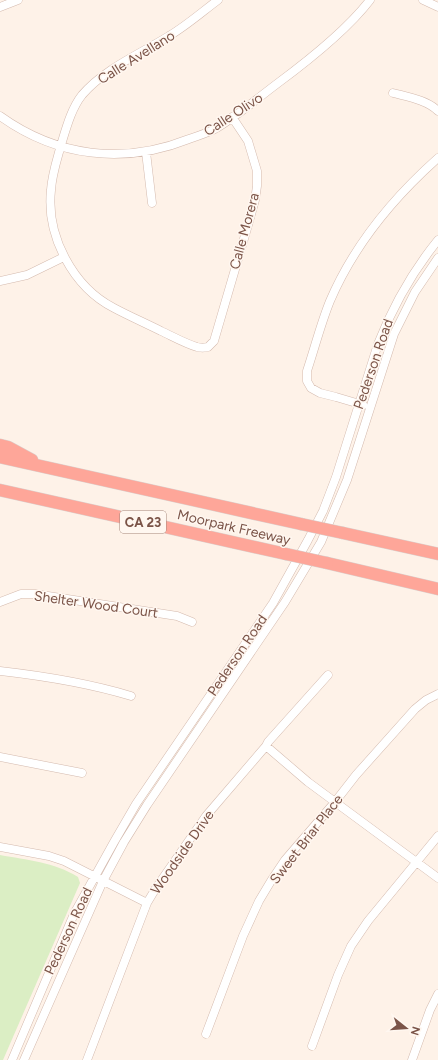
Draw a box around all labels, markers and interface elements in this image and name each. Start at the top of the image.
street label: Calle Avellano [95,27,178,88]
street label: Calle Olivo [201,89,266,140]
street label: Calle Morera [226,191,263,271]
street label: Pederson Road [350,317,397,412]
street label: Moorpark Freeway [176,506,293,549]
road number: CA 23 [120,511,166,533]
street label: Shelter Wood Court [33,587,159,622]
street label: Pederson Road [204,611,271,699]
street label: Sweet Briar Place [266,791,347,887]
street label: Woodside Drive [147,807,218,898]
street label: Pederson Road [41,885,96,978]
north arrow [386,1008,426,1048]
text: N [408,1025,423,1037]

